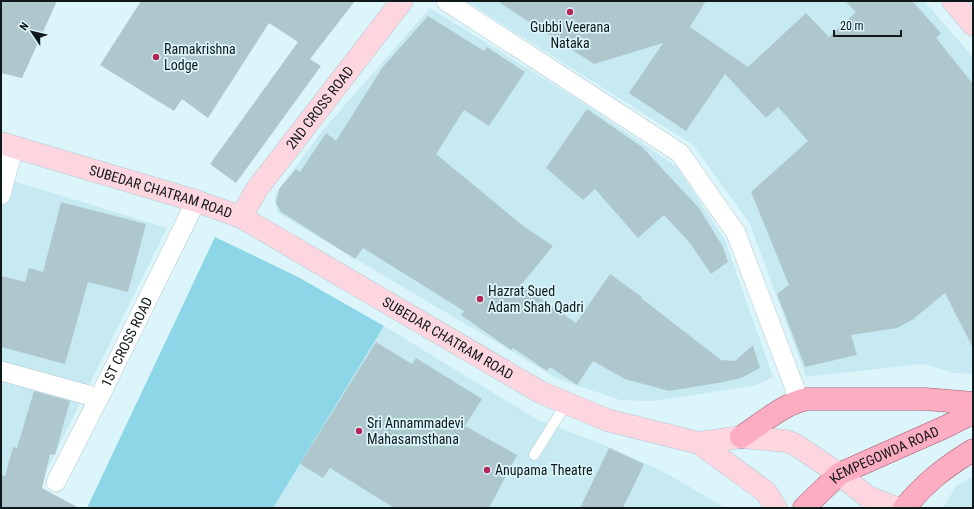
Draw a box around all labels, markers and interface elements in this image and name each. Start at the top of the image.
marker: Gubbi Veerana Nataka [565,7,575,17]
north arrow [12,12,52,52]
scale bar [834,12,901,38]
place label: Gubbi Veerana Nataka [530,19,610,51]
text: 20 m [840,19,864,33]
text: N [17,20,32,33]
place label: Ramakrishna Lodge [164,41,236,73]
marker: Ramakrishna Lodge [151,52,161,62]
street label: 2ND CROSS ROAD [283,63,357,152]
street label: SUBEDAR CHATRAM ROAD [88,162,234,221]
place label: Hazrat Sued Adam Shah Qadri [488,283,584,315]
street label: 1ST CROSS ROAD [98,294,155,389]
street label: SUBEDAR CHATRAM ROAD [380,294,516,383]
marker: Hazrat Sued Adam Shah Qadri [475,294,485,304]
place label: Sri Annammadevi Mahasamsthana [367,415,464,447]
street label: KEMPEGOWDA ROAD [826,423,941,487]
marker: Sri Annammadevi Mahasamsthana [354,426,364,436]
place label: Anupama Theatre [495,462,593,478]
marker: Anupama Theatre [482,465,492,475]

